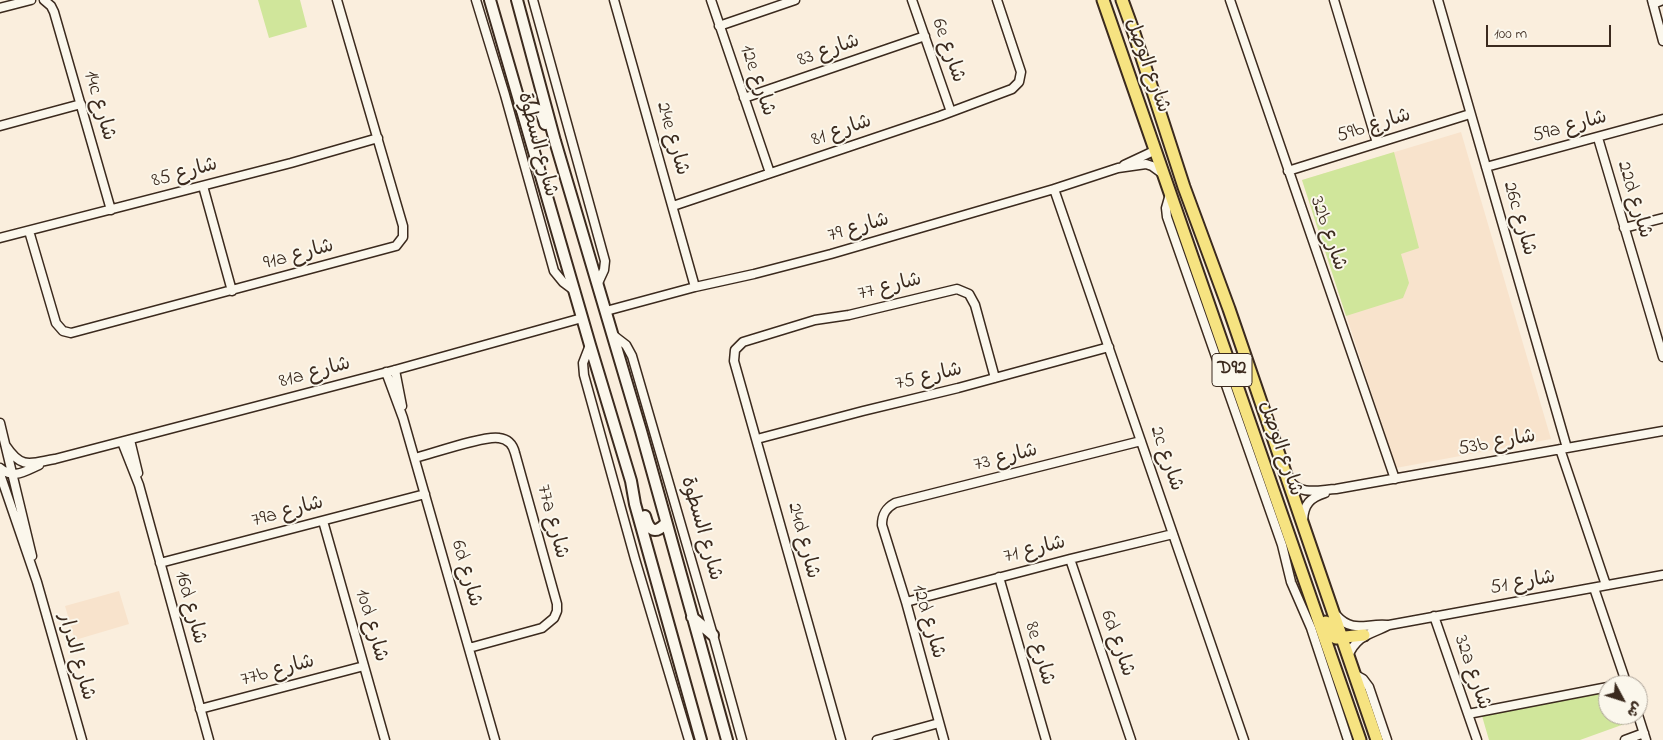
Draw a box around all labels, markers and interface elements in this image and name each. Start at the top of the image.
street label: شارع الوصل [1118,15,1174,117]
scale bar [1488,15,1613,47]
street label: 6e شارع [925,16,969,86]
text: 100 m [1494,23,1527,45]
street label: شارع 83 [795,30,863,74]
street label: 12e شارع [733,42,779,120]
street label: 14c شارع [77,68,119,144]
street label: شارع السطوة [511,90,561,200]
street label: 24e شارع [649,99,693,179]
street label: 59b شارع [1334,104,1414,150]
street label: 59a شارع [1530,107,1610,149]
street label: شارع 81 [809,111,875,153]
street label: شارع 85 [149,154,221,194]
street label: 22d شارع [1610,159,1656,241]
street label: 26c شارع [1496,179,1540,259]
street label: 32b شارع [1303,194,1351,274]
street label: شارع 79 [826,209,892,249]
street label: 91a شارع [261,235,337,277]
street label: شارع 77 [856,269,924,307]
street label: 81a شارع [277,353,353,395]
road number: D92 [1212,354,1252,386]
street label: شارع 75 [893,359,965,397]
street label: شارع الوصل [1252,398,1306,500]
street label: 2c شارع [1143,423,1187,495]
street label: 53b شارع [1456,425,1538,463]
street label: شارع 73 [972,440,1040,478]
street label: شارع السطوة [674,474,726,584]
street label: 77a شارع [530,482,572,562]
street label: 79a شارع [249,492,327,534]
street label: 24d شارع [780,500,824,582]
street label: شارع 71 [1002,532,1068,570]
street label: 6d شارع [444,538,486,610]
street label: شارع 51 [1488,566,1558,602]
street label: 16d شارع [168,569,210,647]
street label: 12d شارع [905,582,949,662]
street label: 10d شارع [348,587,392,665]
street label: 6d شارع [1094,608,1138,680]
street label: شارع الدرار [51,611,99,703]
street label: 8e شارع [1018,620,1058,688]
street label: 32a شارع [1447,633,1495,713]
street label: 77b شارع [239,651,317,693]
north arrow [1598,675,1648,725]
text: ش [1621,697,1647,722]

